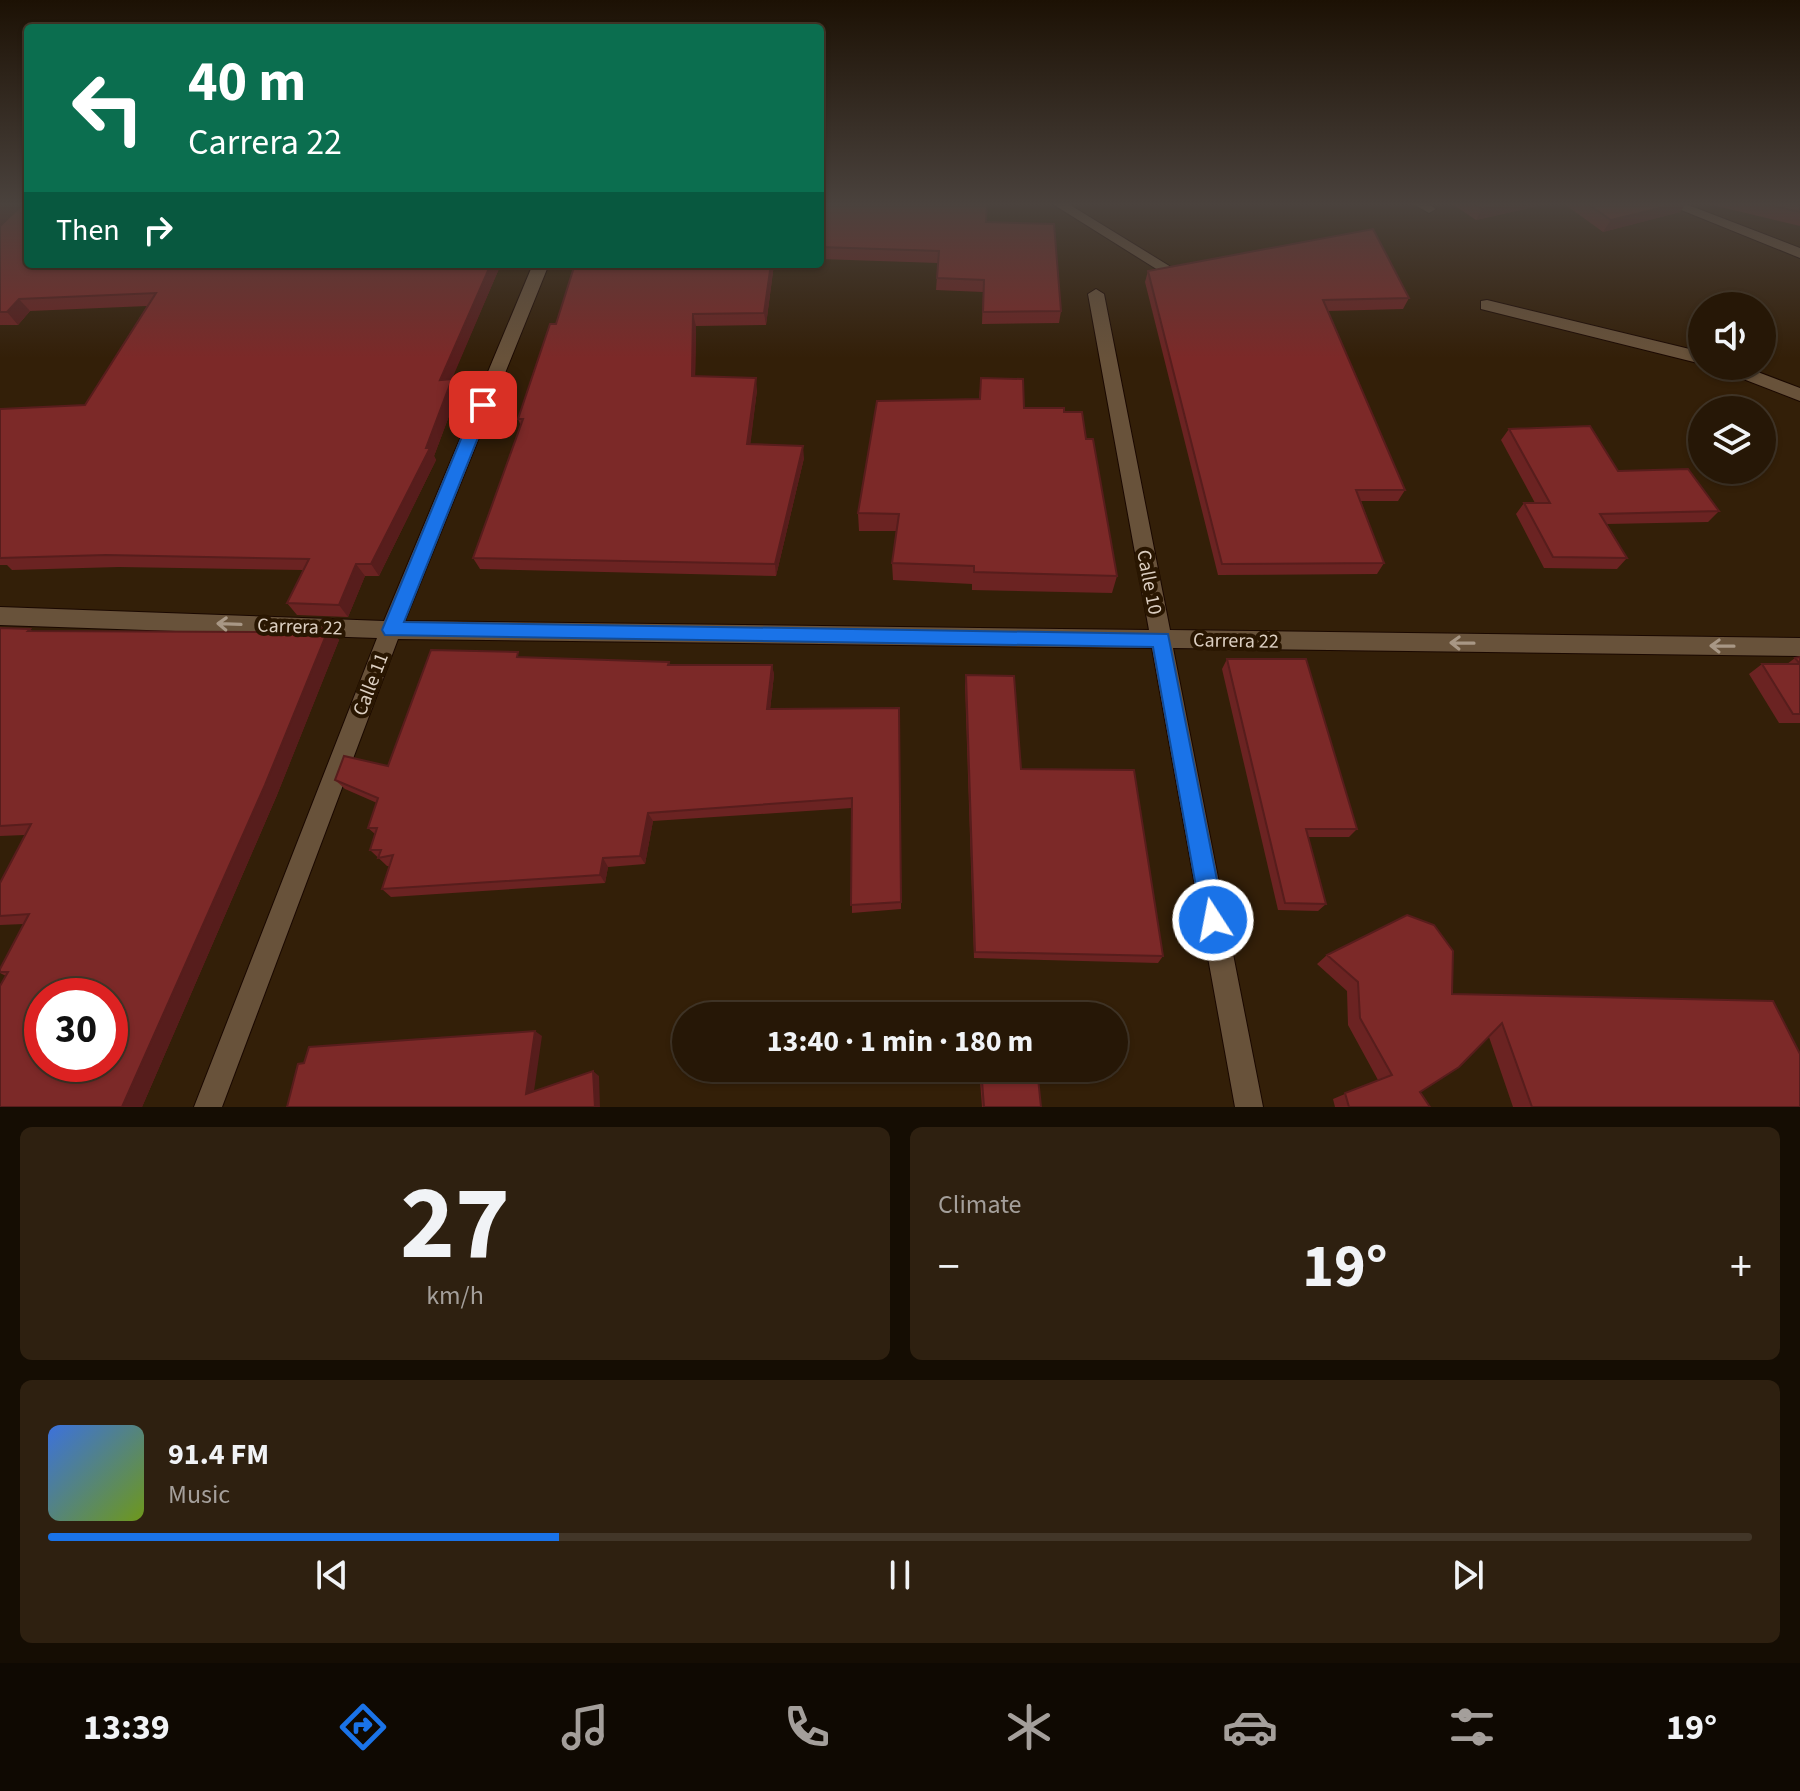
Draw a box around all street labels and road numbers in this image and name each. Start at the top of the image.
street label: Calle 10 [1129,547,1169,617]
street label: Carrera 22 [257,612,343,642]
street label: Carrera 22 [1193,626,1279,656]
street label: Calle 11 [346,649,396,720]

